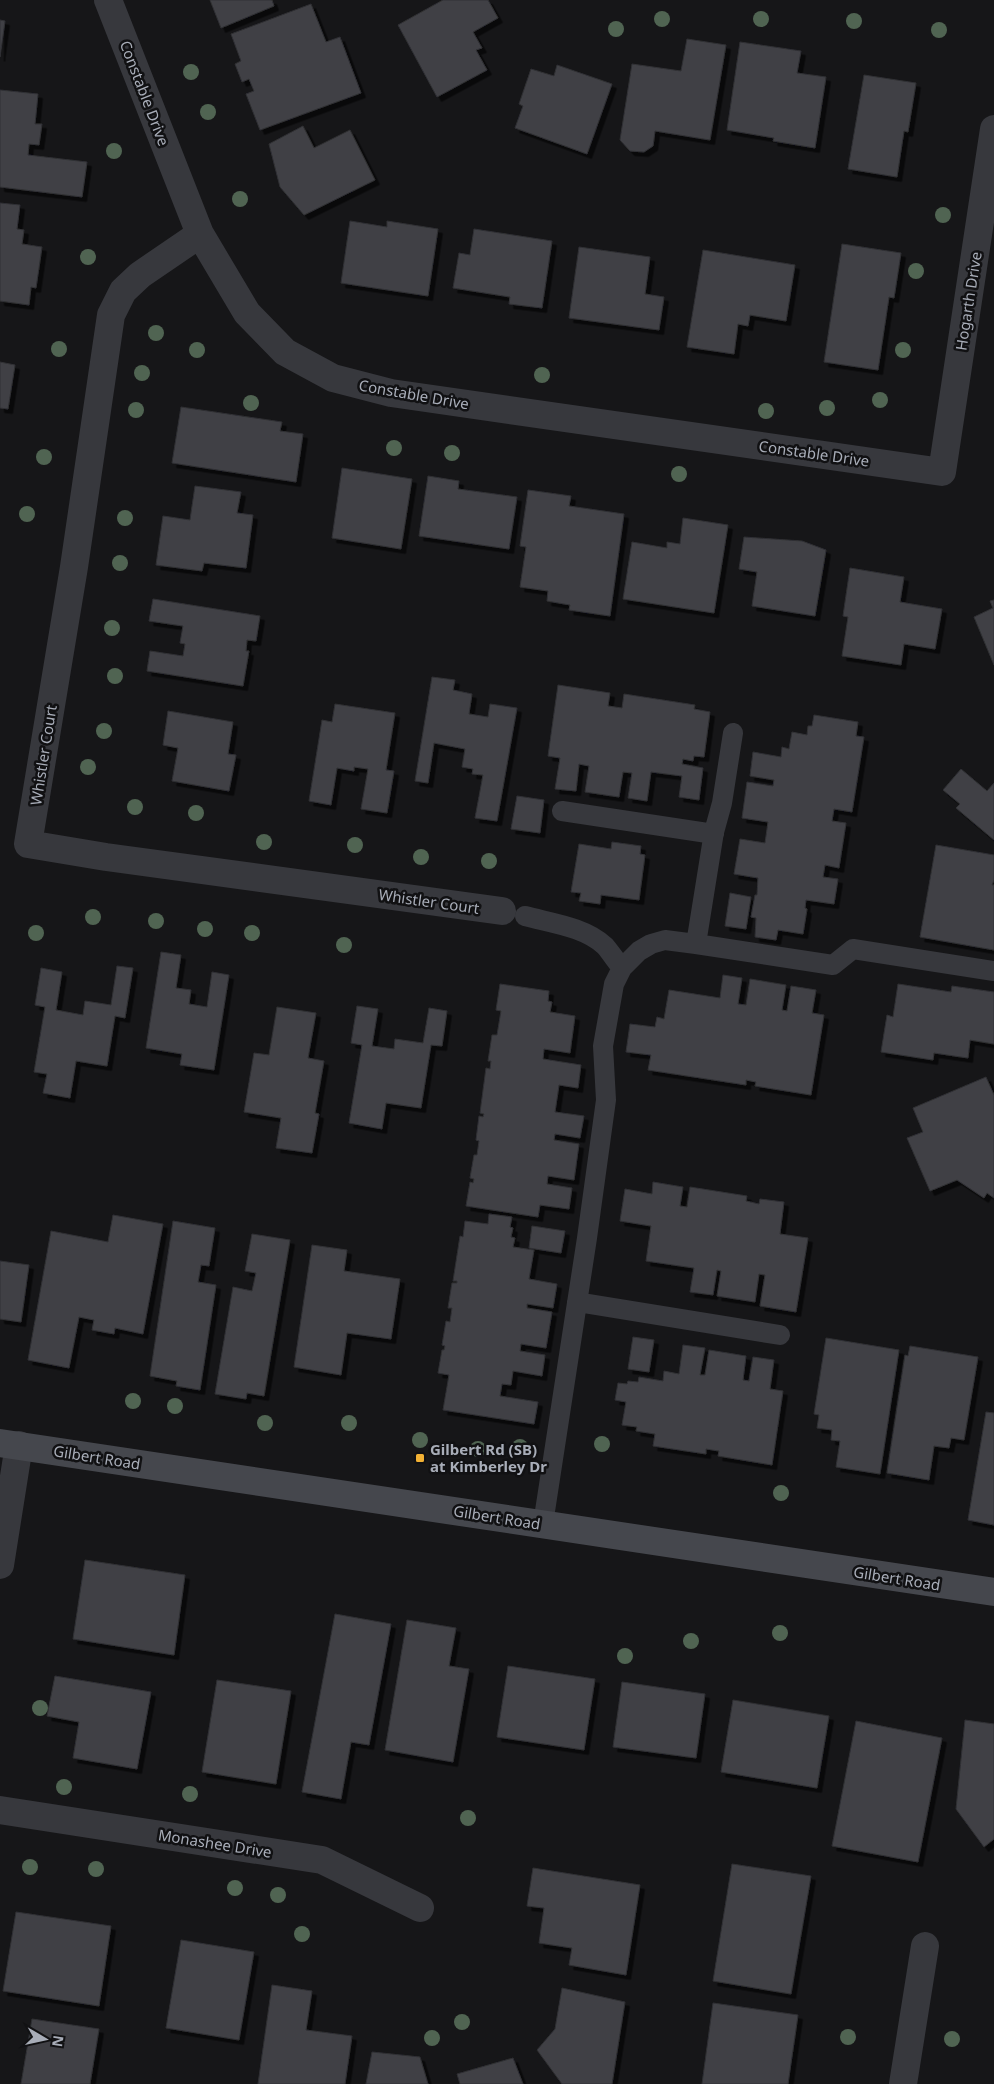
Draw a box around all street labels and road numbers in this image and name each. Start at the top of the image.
street label: Constable Drive [116,37,174,149]
street label: Hogarth Drive [950,250,986,352]
street label: Constable Drive [357,374,471,414]
street label: Constable Drive [757,435,871,471]
street label: Whistler Court [25,703,61,807]
street label: Whistler Court [377,884,481,918]
street label: Gilbert Road [52,1440,142,1474]
street label: Gilbert Road [452,1500,542,1534]
street label: Gilbert Road [852,1561,942,1595]
street label: Monashee Drive [157,1824,273,1862]

